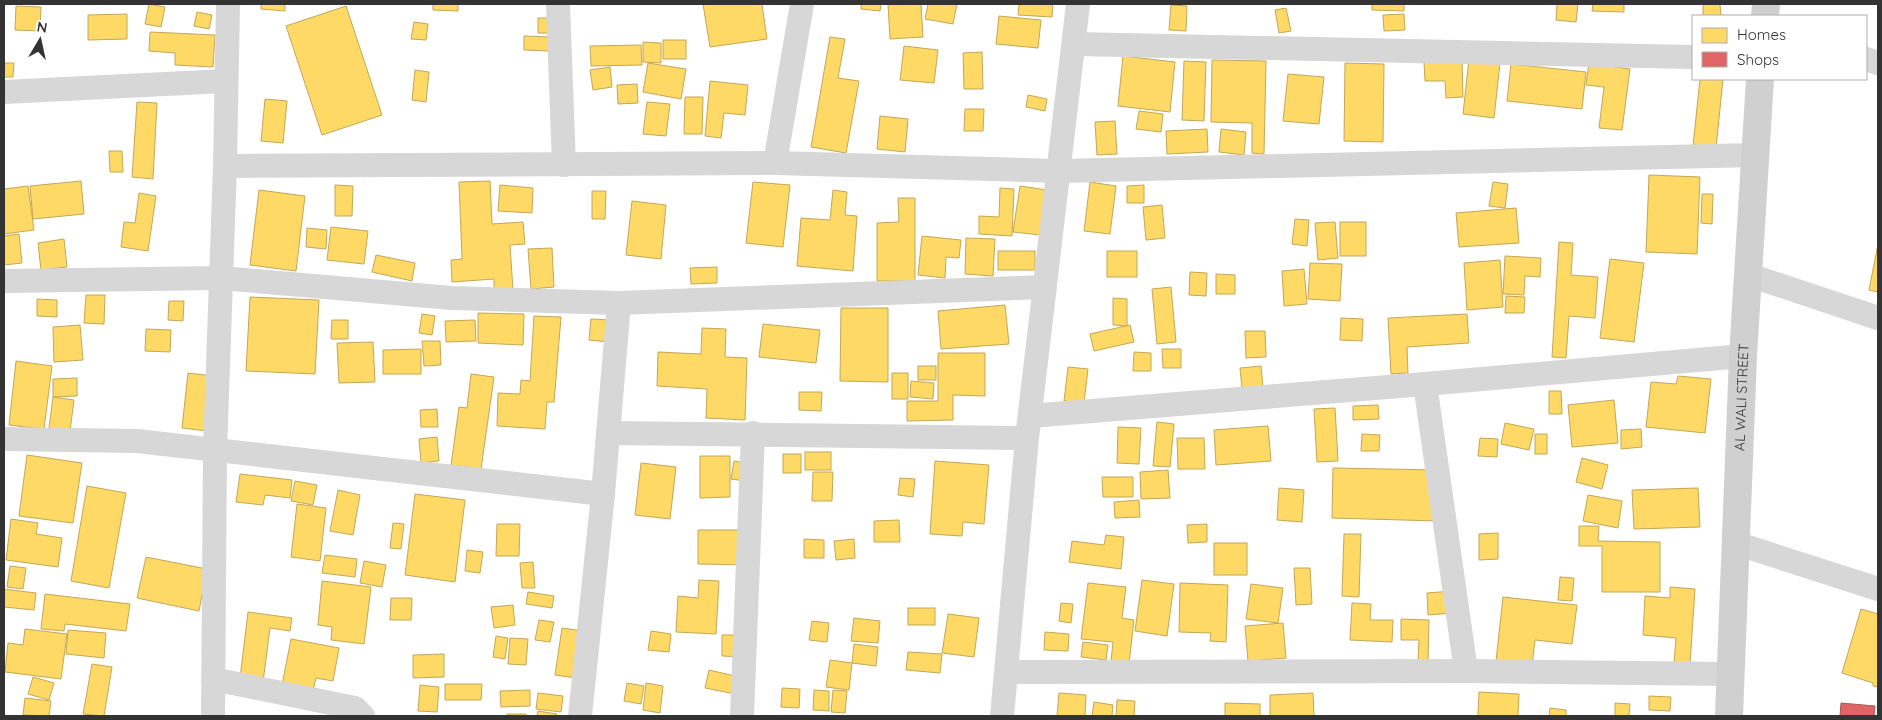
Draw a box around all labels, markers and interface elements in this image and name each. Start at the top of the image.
north arrow [15,15,65,65]
legend [1692,15,1867,80]
text: N [36,17,49,37]
text: Homes [1737,25,1786,44]
text: Shops [1737,50,1779,69]
street label: AL WALI STREET [1730,343,1753,451]

